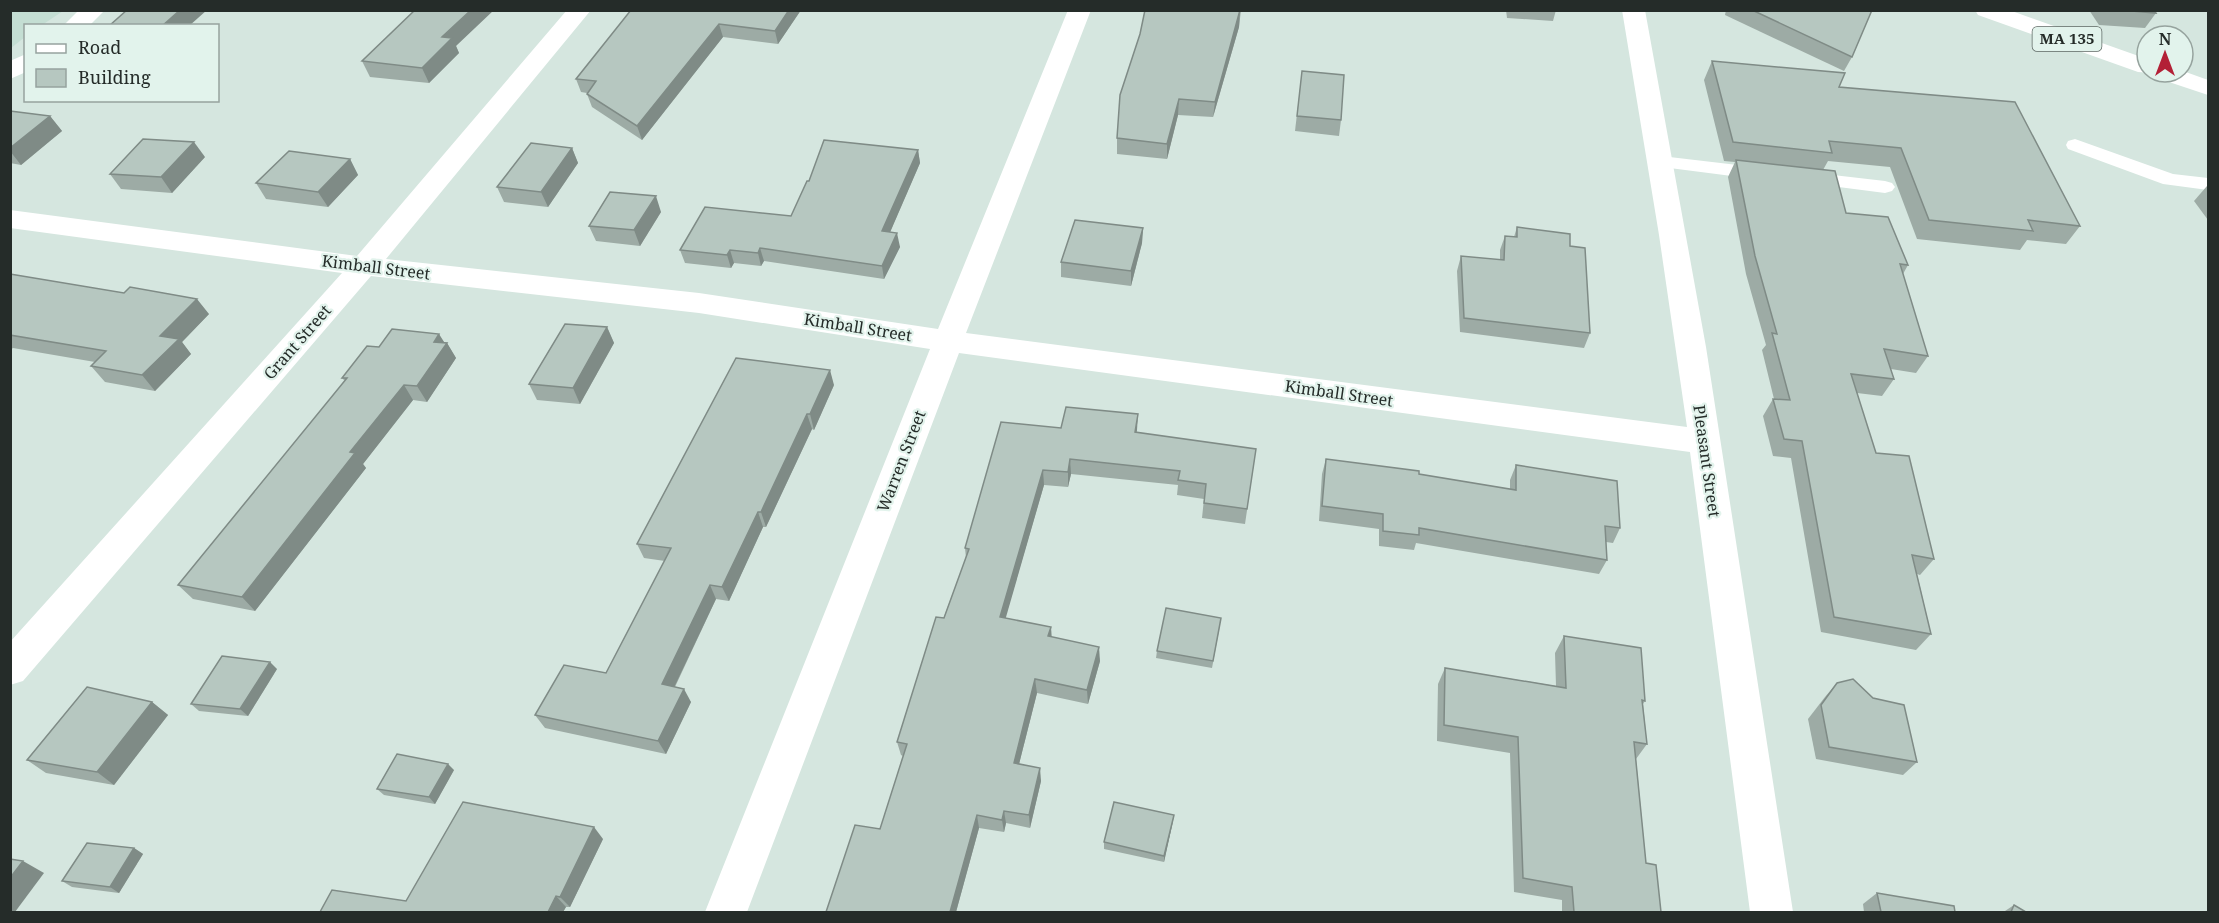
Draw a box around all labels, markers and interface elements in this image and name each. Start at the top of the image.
legend [24,24,219,102]
north arrow [2135,24,2195,84]
road number: MA 135 [2032,27,2102,51]
text: N [2159,28,2172,50]
text: Road [78,35,121,59]
text: Building [78,65,151,89]
street label: Kimball Street [321,249,432,285]
street label: Grant Street [258,300,336,384]
street label: Kimball Street [802,308,914,346]
street label: Kimball Street [1284,375,1395,412]
street label: Pleasant Street [1688,403,1726,519]
street label: Warren Street [871,407,931,515]

